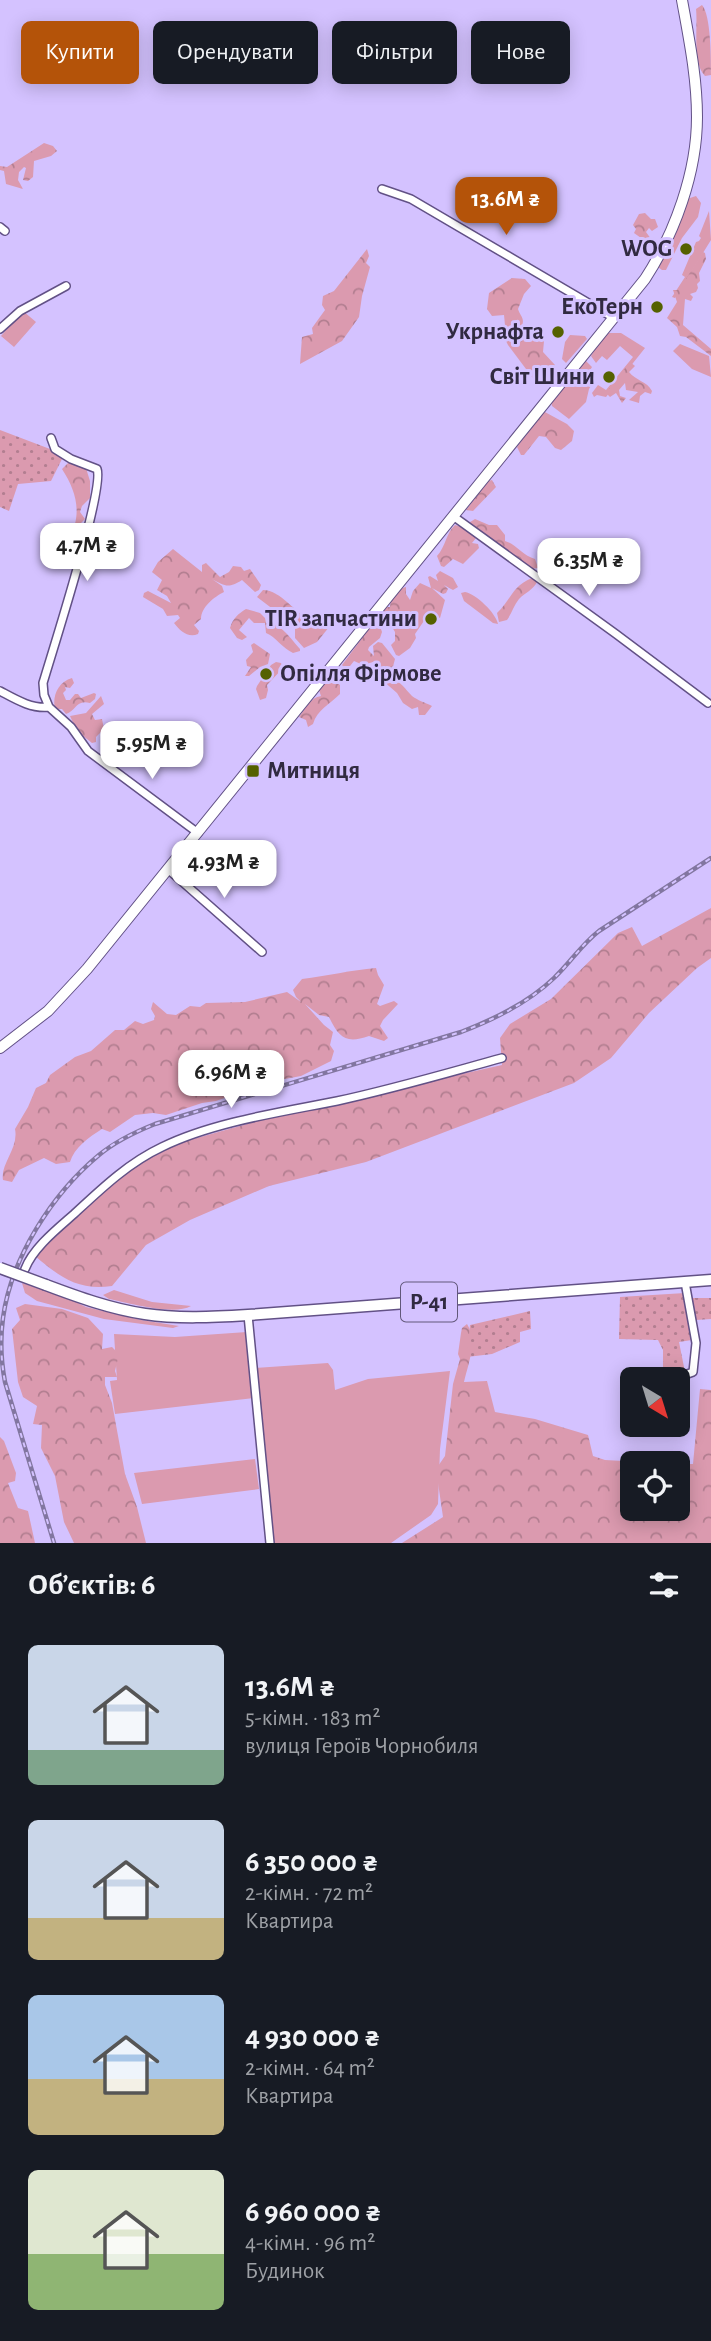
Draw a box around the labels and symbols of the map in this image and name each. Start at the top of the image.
pin: 13.6M ₴ [441,177,571,237]
place label: WOG [621,237,672,261]
marker: WOG [678,241,694,257]
place label: ЕкоТерн [561,295,643,319]
marker: ЕкоТерн [649,299,665,315]
place label: Укрнафта [446,320,544,344]
marker: Укрнафта [550,324,566,340]
place label: Світ Шини [490,365,595,389]
marker: Світ Шини [601,369,617,385]
pin: 4.7M ₴ [30,524,144,583]
pin: 6.35M ₴ [524,538,654,598]
place label: TIR запчастини [265,607,417,631]
marker: TIR запчастини [423,611,439,627]
place label: Опілля Фірмове [280,662,442,686]
marker: Опілля Фірмове [258,666,274,682]
pin: 5.95M ₴ [87,722,217,781]
place label: Митниця [267,759,360,783]
marker: Митниця [245,763,261,779]
pin: 4.93M ₴ [159,841,289,900]
pin: 6.96M ₴ [166,1050,296,1110]
road number: Р-41 [401,1282,457,1322]
north arrow [620,1367,690,1437]

